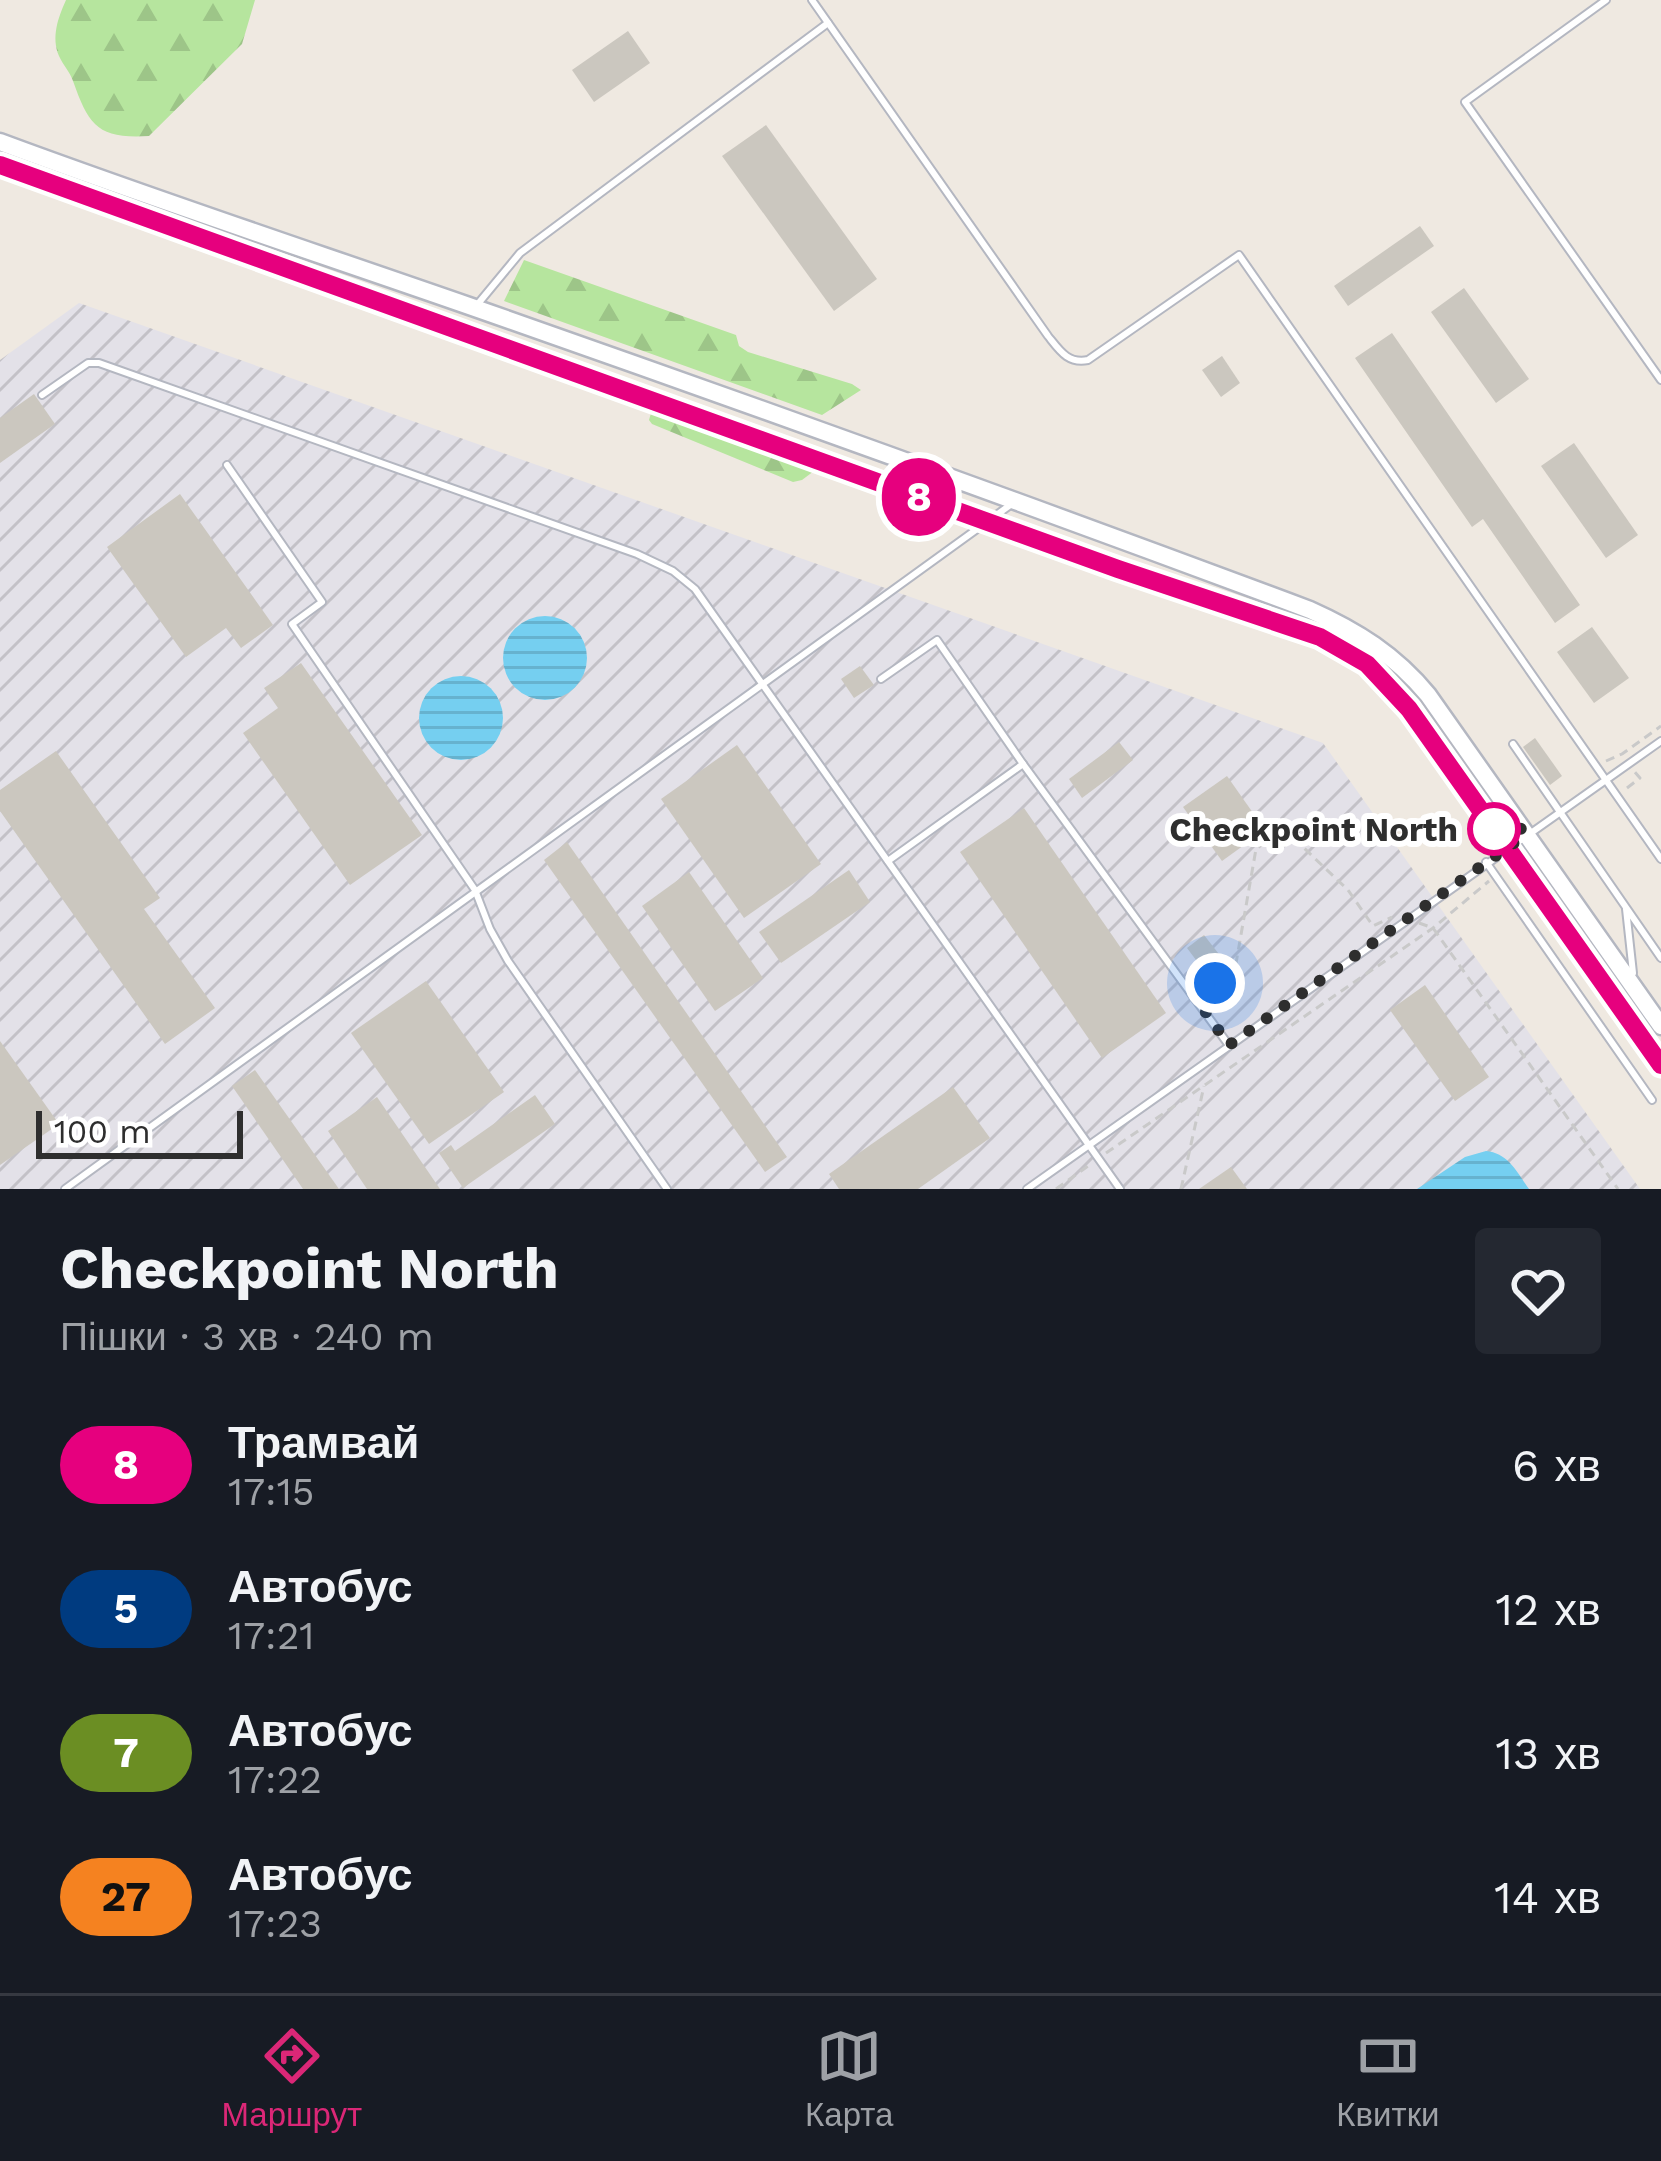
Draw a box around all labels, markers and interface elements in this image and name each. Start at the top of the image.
line badge: 8 [880,458,958,536]
text: 8 [906,472,932,521]
marker: Checkpoint North [1469,804,1519,854]
place label: Checkpoint North [1169,810,1458,849]
your location [1185,953,1245,1013]
scale bar [36,1105,243,1158]
text: 100 m [54,1112,151,1151]
button: heart [1475,1228,1601,1354]
text: Checkpoint North [60,1235,559,1302]
text: Пішки · 3 хв · 240 m [60,1314,434,1359]
text: Трамвай [228,1416,419,1469]
text: 6 хв [1512,1439,1601,1492]
text: 8 [113,1440,139,1489]
text: 17:15 [228,1469,315,1514]
text: Автобус [228,1560,413,1613]
text: 12 хв [1495,1583,1601,1636]
text: 5 [114,1584,138,1633]
text: 17:21 [228,1613,315,1658]
text: Автобус [228,1704,413,1757]
text: 13 хв [1495,1727,1601,1780]
text: 7 [113,1728,139,1777]
text: 17:22 [228,1757,322,1802]
text: Автобус [228,1848,413,1901]
text: 14 хв [1494,1871,1601,1924]
text: 27 [101,1872,151,1921]
text: 17:23 [228,1901,322,1946]
tab: Маршрут [221,2023,362,2134]
tab: Карта [805,2023,893,2134]
tab: Квитки [1336,2023,1440,2134]

